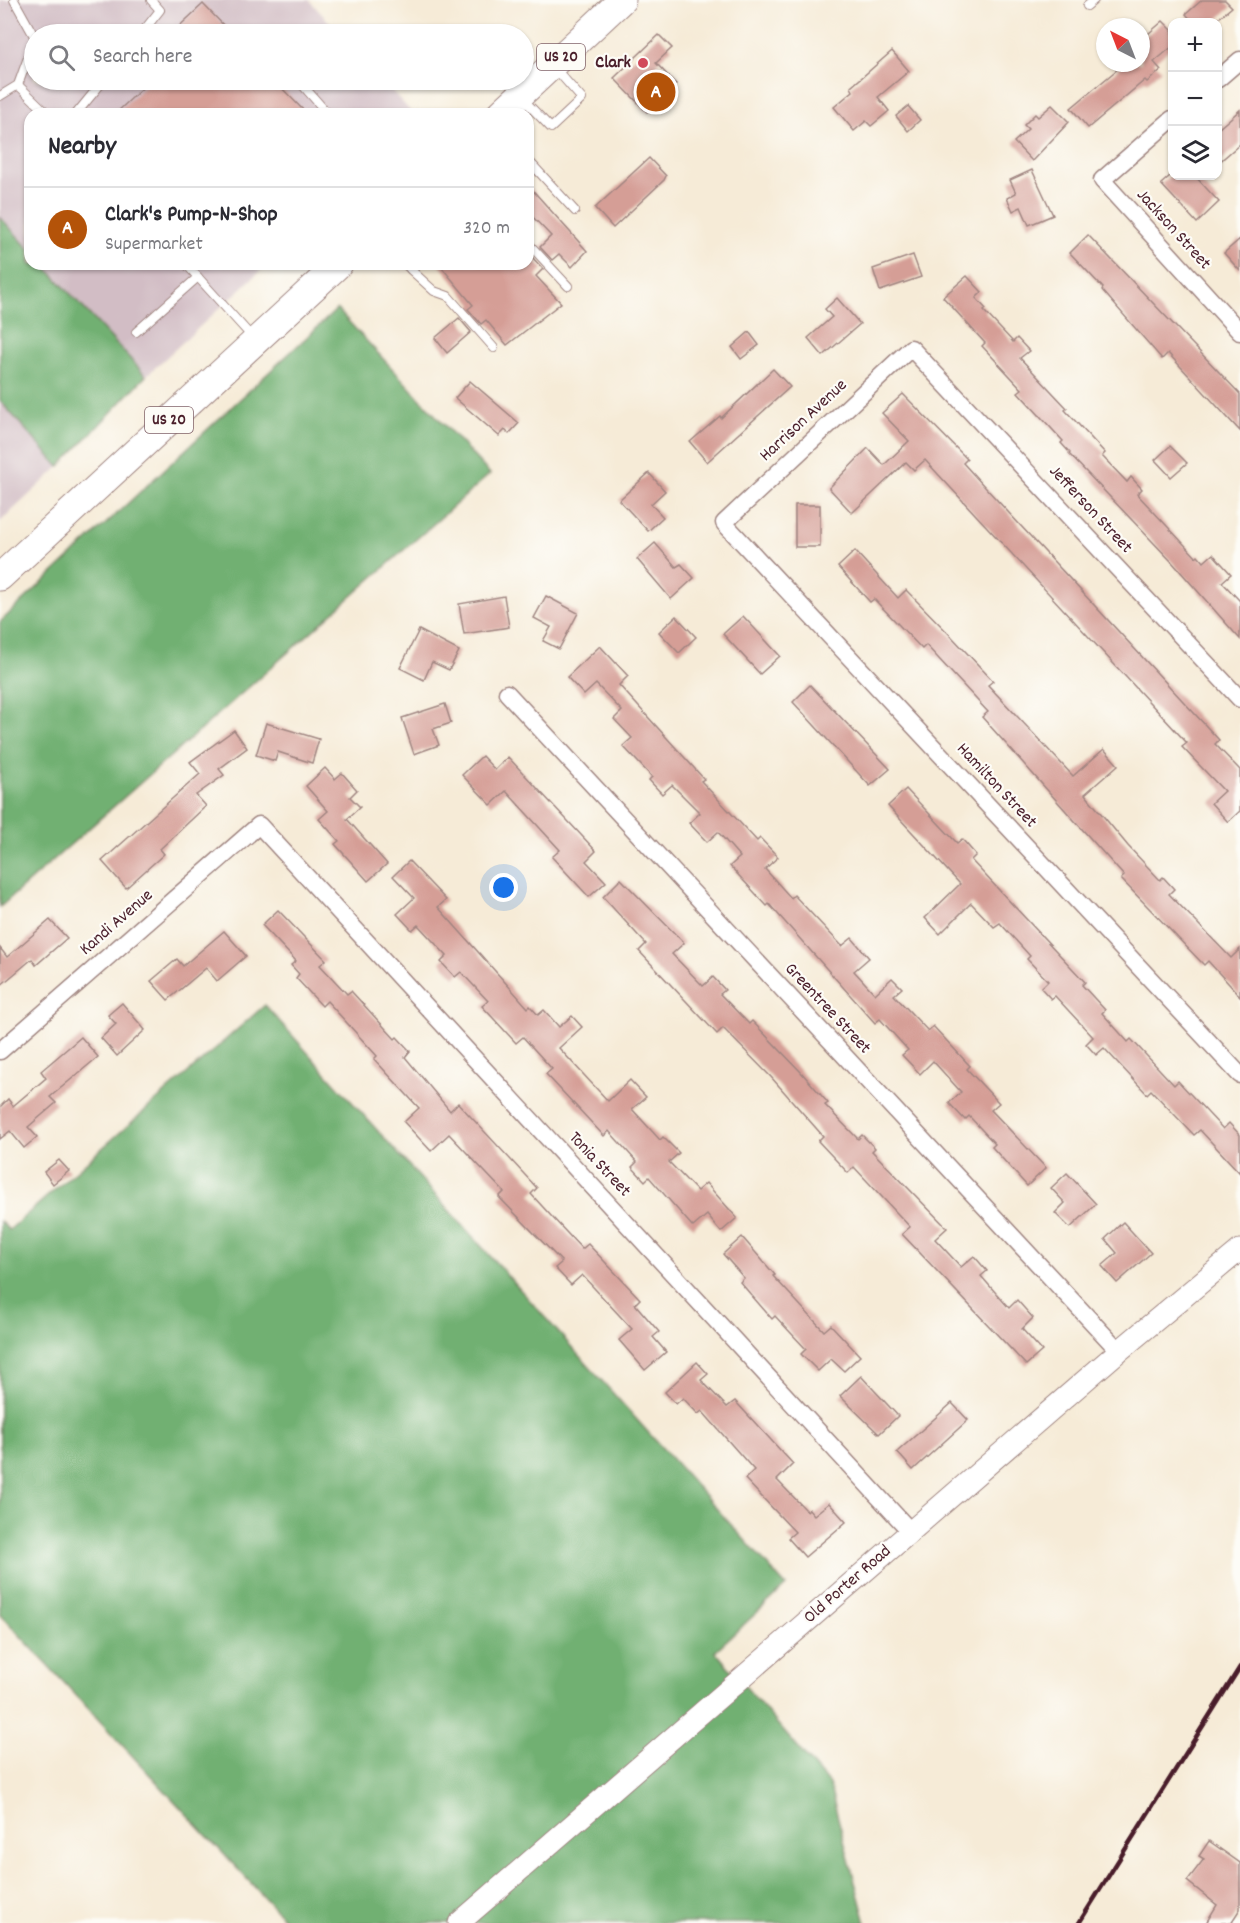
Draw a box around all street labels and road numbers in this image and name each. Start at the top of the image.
road number: US 20 [537,44,585,70]
street label: Jackson Street [1130,184,1216,276]
street label: Harrison Avenue [755,374,853,468]
road number: US 20 [145,407,193,433]
street label: Jefferson Street [1042,460,1138,560]
street label: Hamilton Street [950,738,1042,834]
street label: Kandi Avenue [75,884,159,962]
street label: Greentree Street [778,958,876,1061]
street label: Tonia Street [562,1127,636,1204]
street label: Old Porter Road [799,1540,897,1630]

